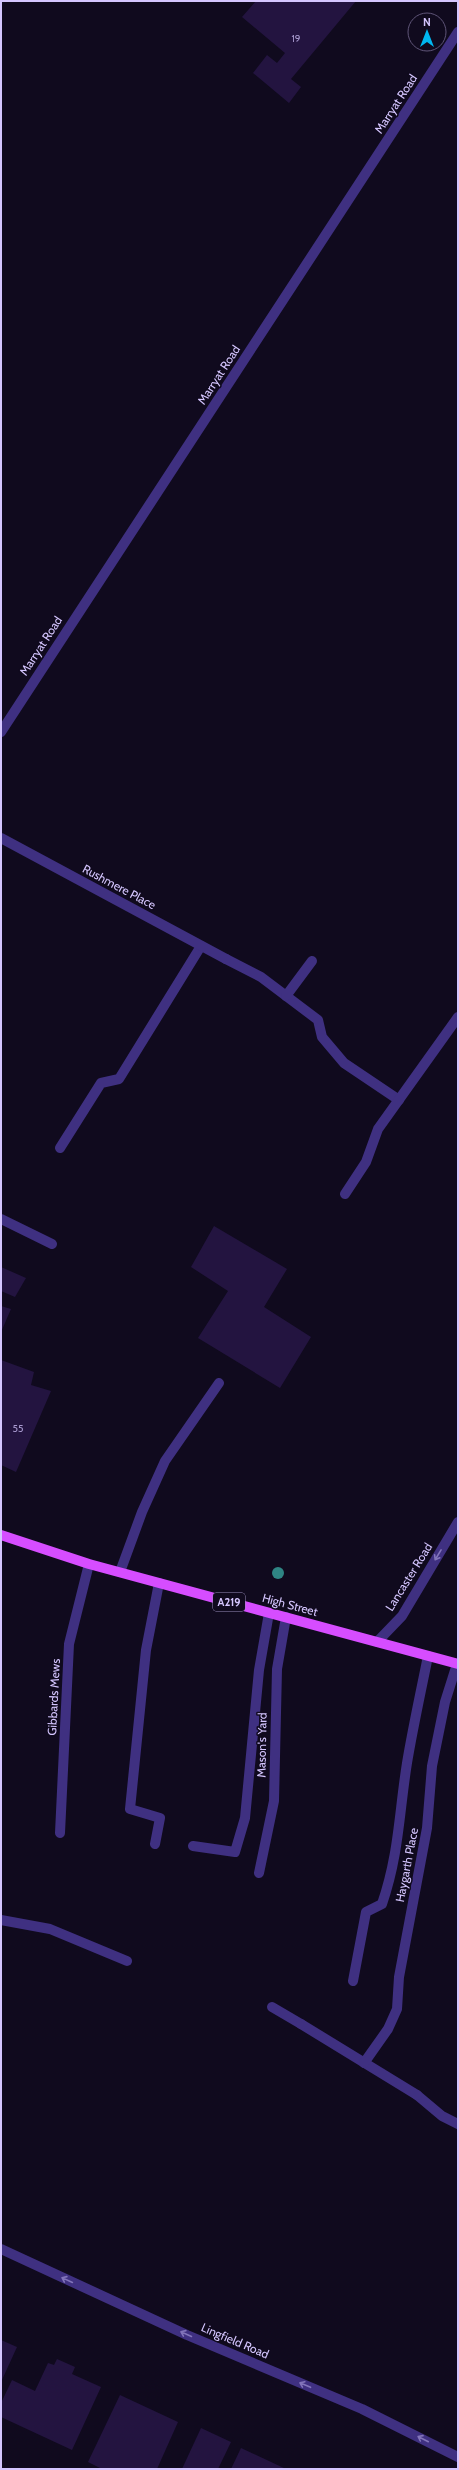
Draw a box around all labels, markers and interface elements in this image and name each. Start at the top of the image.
north arrow [407,12,447,52]
text: N [423,15,431,29]
house number: 19 [292,32,301,45]
street label: Marryat Road [371,71,420,136]
street label: Marryat Road [194,342,243,407]
street label: Marryat Road [16,613,65,678]
street label: Rushmere Place [80,861,158,912]
house number: 55 [13,1422,23,1435]
street label: Lancaster Road [382,1540,435,1613]
one-way arrow [434,1549,442,1560]
street label: High Street [261,1590,320,1619]
road number: A219 [213,1593,245,1611]
street label: Gibbards Mews [44,1658,63,1736]
street label: Mason's Yard [253,1712,270,1778]
street label: Haygarth Place [392,1826,421,1903]
one-way arrow [62,2276,74,2283]
street label: Lingfield Road [199,2320,271,2362]
one-way arrow [180,2330,192,2337]
one-way arrow [300,2381,312,2388]
one-way arrow [417,2435,429,2443]

